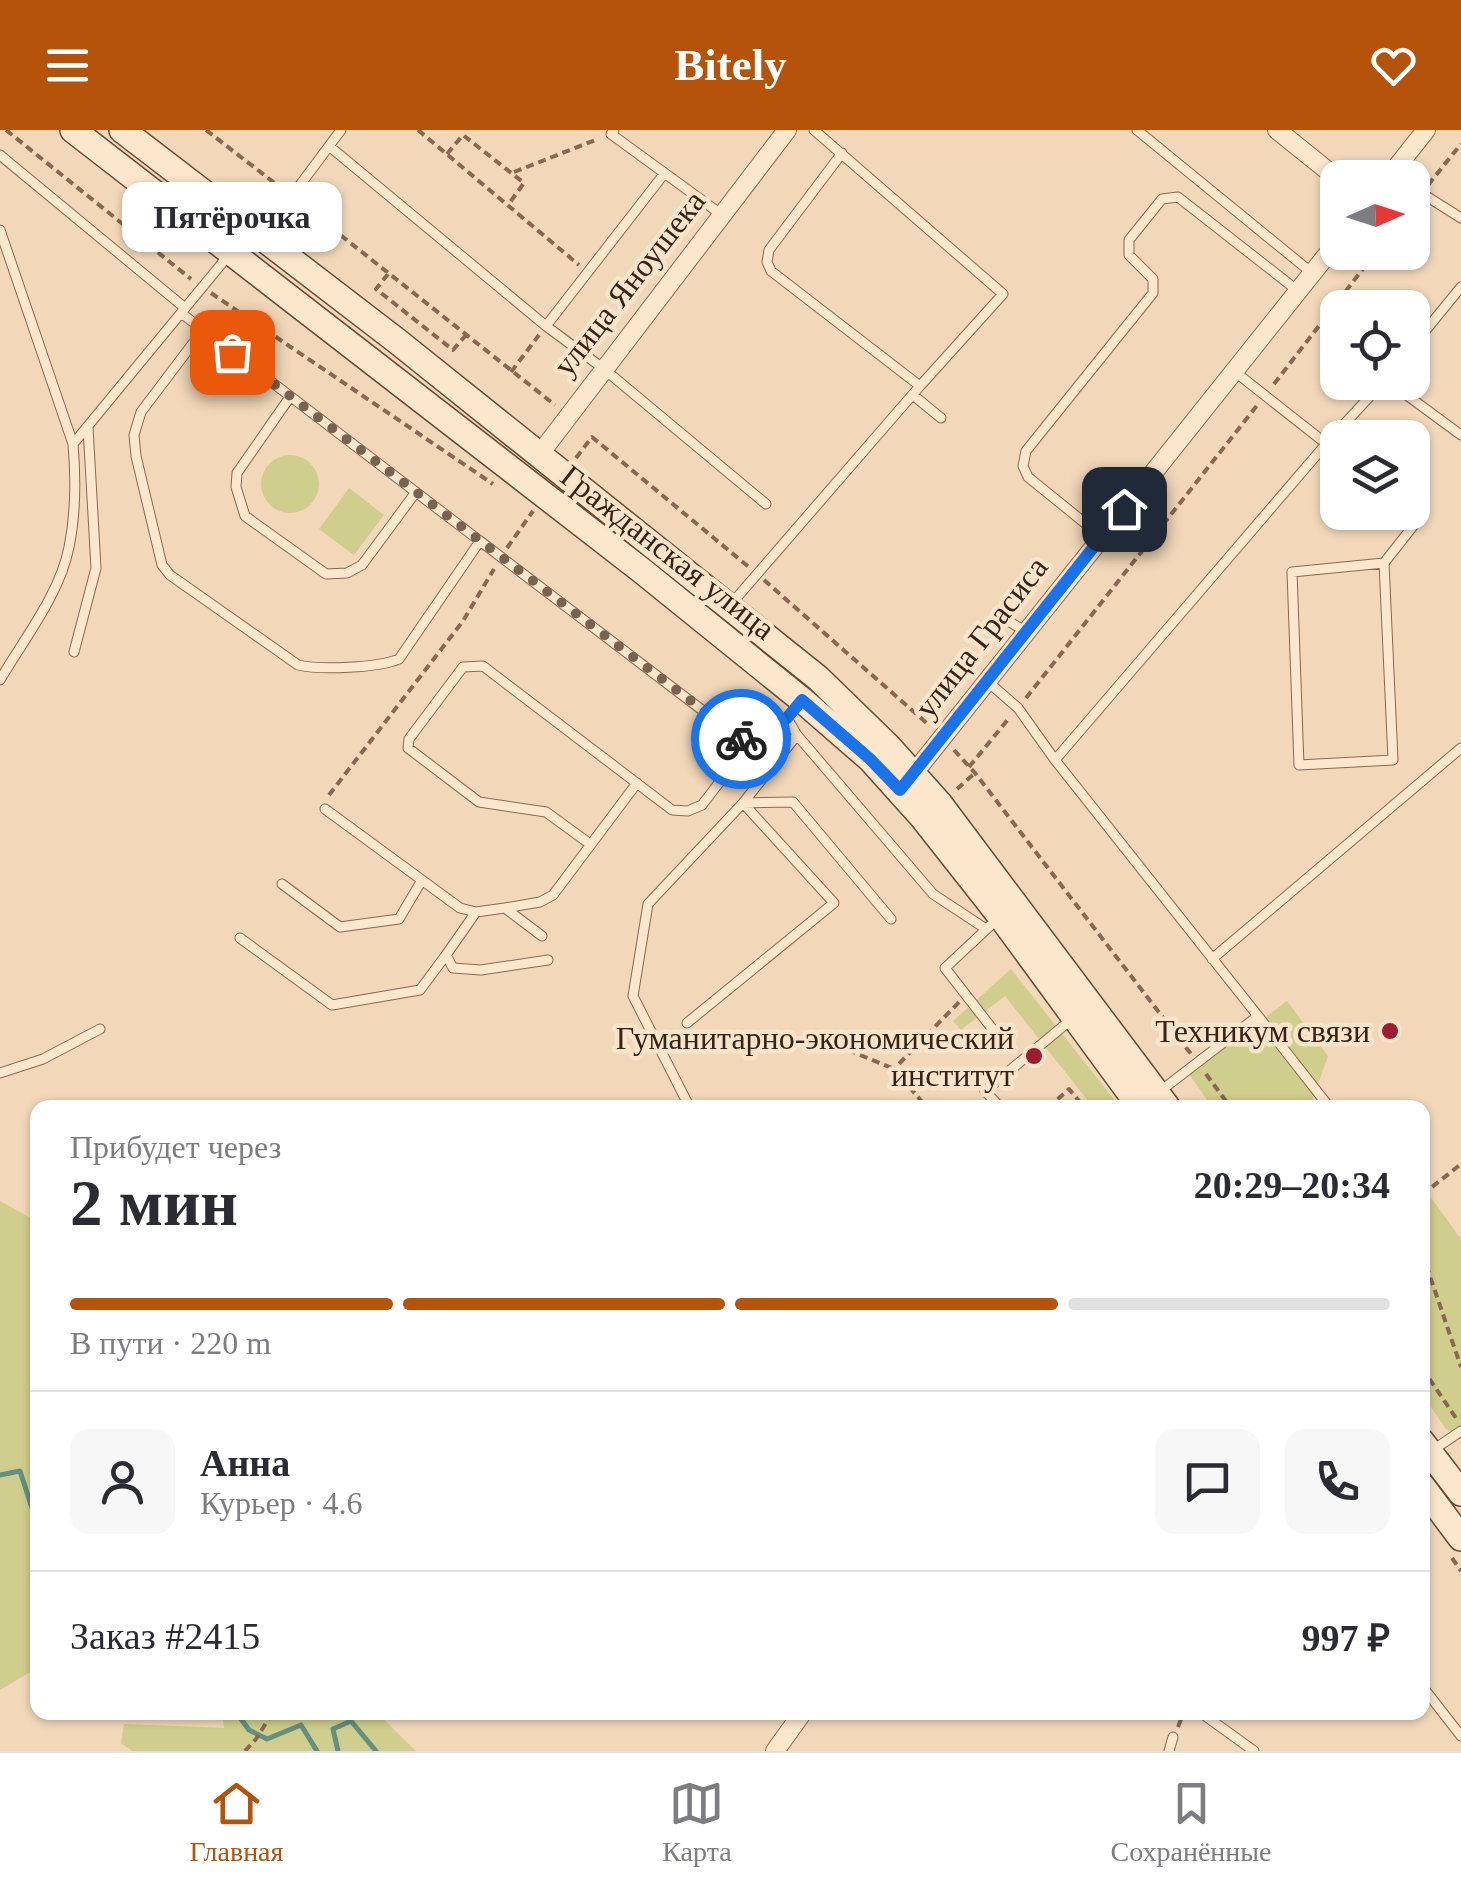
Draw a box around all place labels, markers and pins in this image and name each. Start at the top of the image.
callout: Пятёрочка [122,182,342,252]
pin [190,310,275,395]
pin [1082,467,1167,552]
place label: Техникум связи [1155,1013,1370,1049]
place label: Гуманитарно-экономический институт [616,1020,1014,1093]
marker: Техникум связи [1379,1020,1401,1042]
marker: Гуманитарно-экономический институт [1023,1045,1045,1067]

